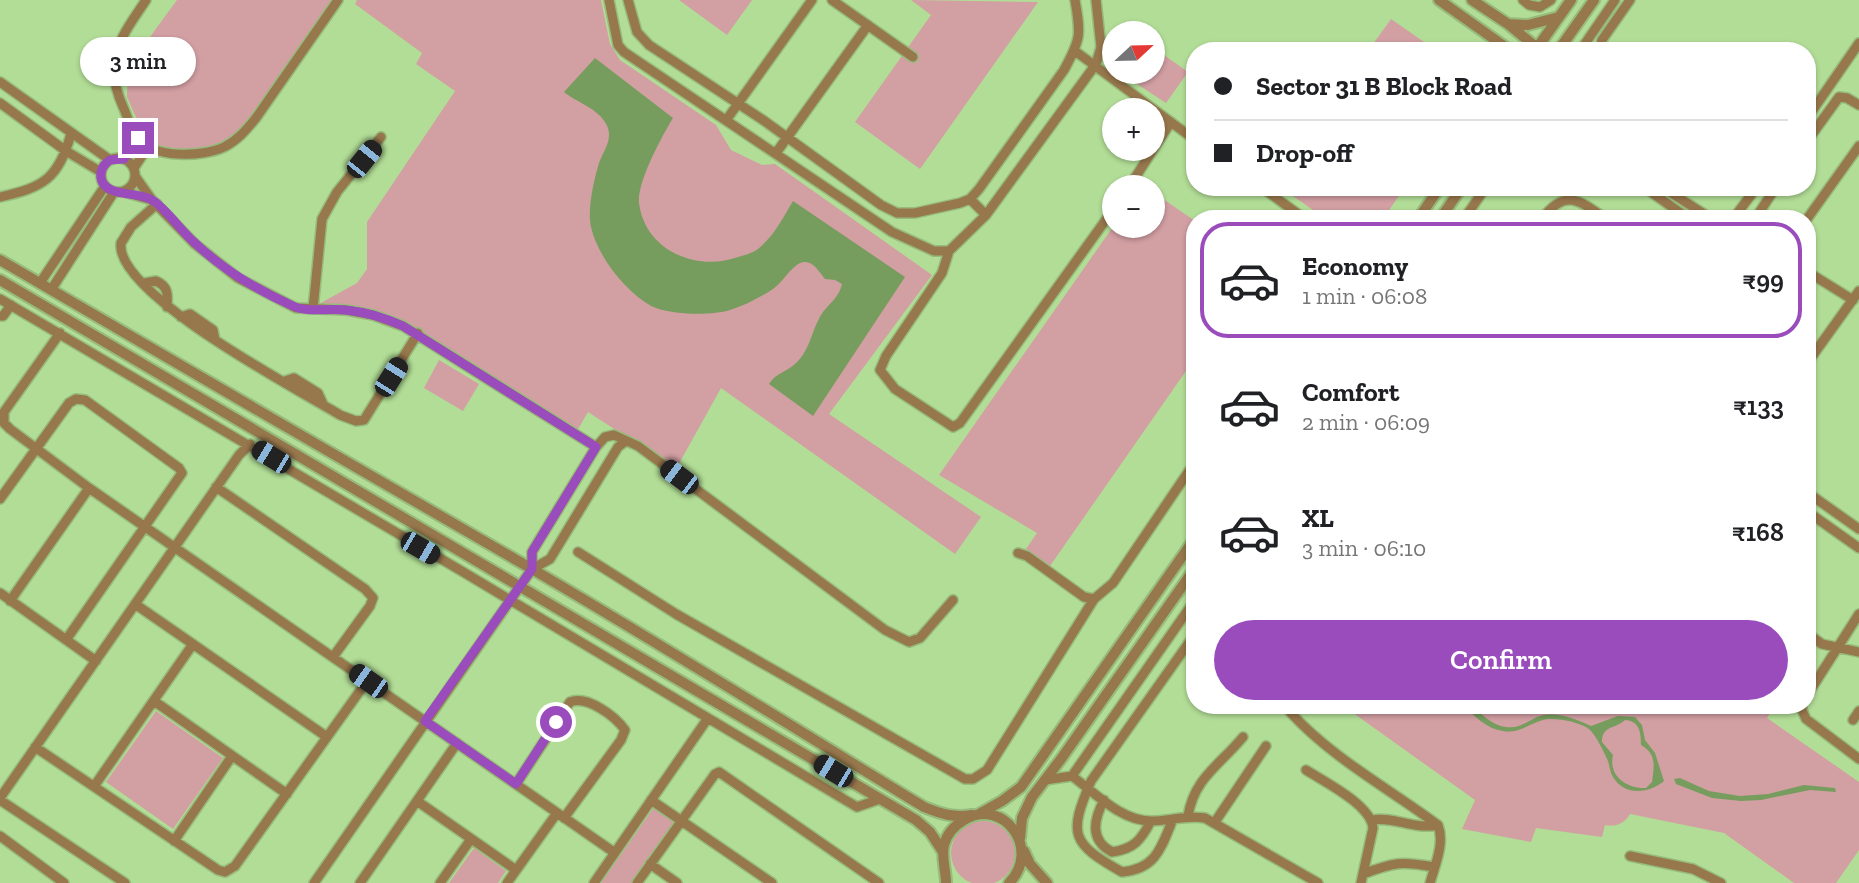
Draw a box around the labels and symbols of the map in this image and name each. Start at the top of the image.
north arrow [1102,21,1166,84]
callout: 3 min [80,37,196,86]
route end [122,122,154,154]
car [343,136,386,182]
car [371,354,412,400]
car [248,437,295,477]
car [656,456,703,498]
car [397,528,444,568]
car [345,660,392,702]
route start [540,706,572,738]
car [810,751,857,791]

